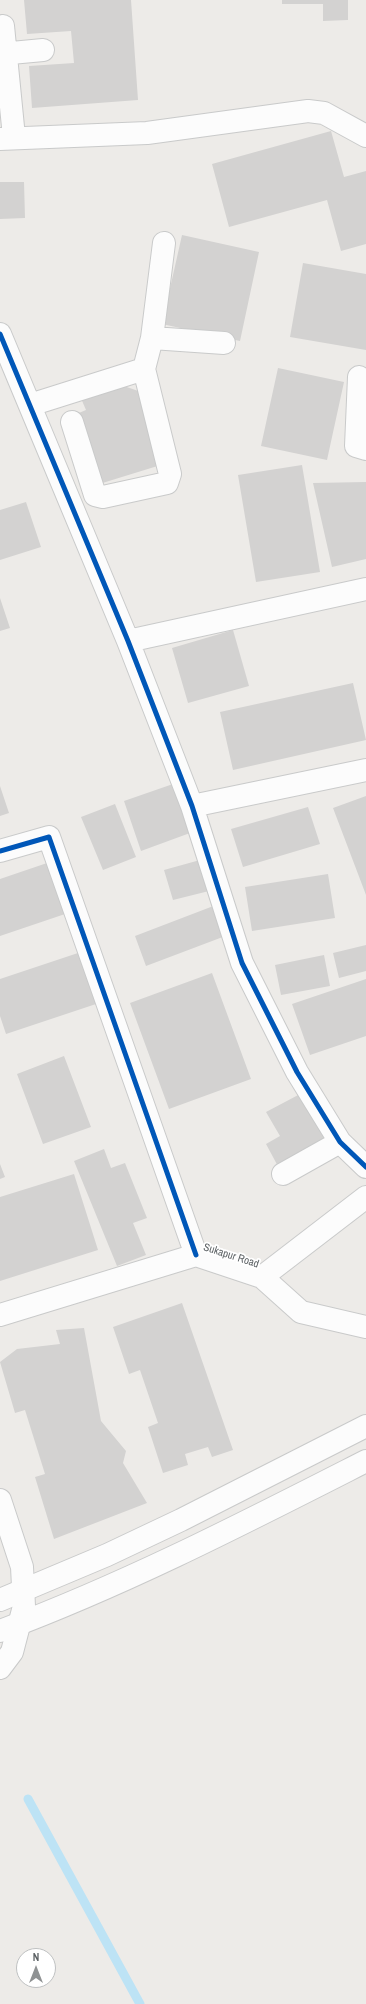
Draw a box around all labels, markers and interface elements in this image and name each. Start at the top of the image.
street label: Sukapur Road [202,1241,260,1271]
north arrow [16,1948,56,1988]
text: N [33,1950,39,1964]

